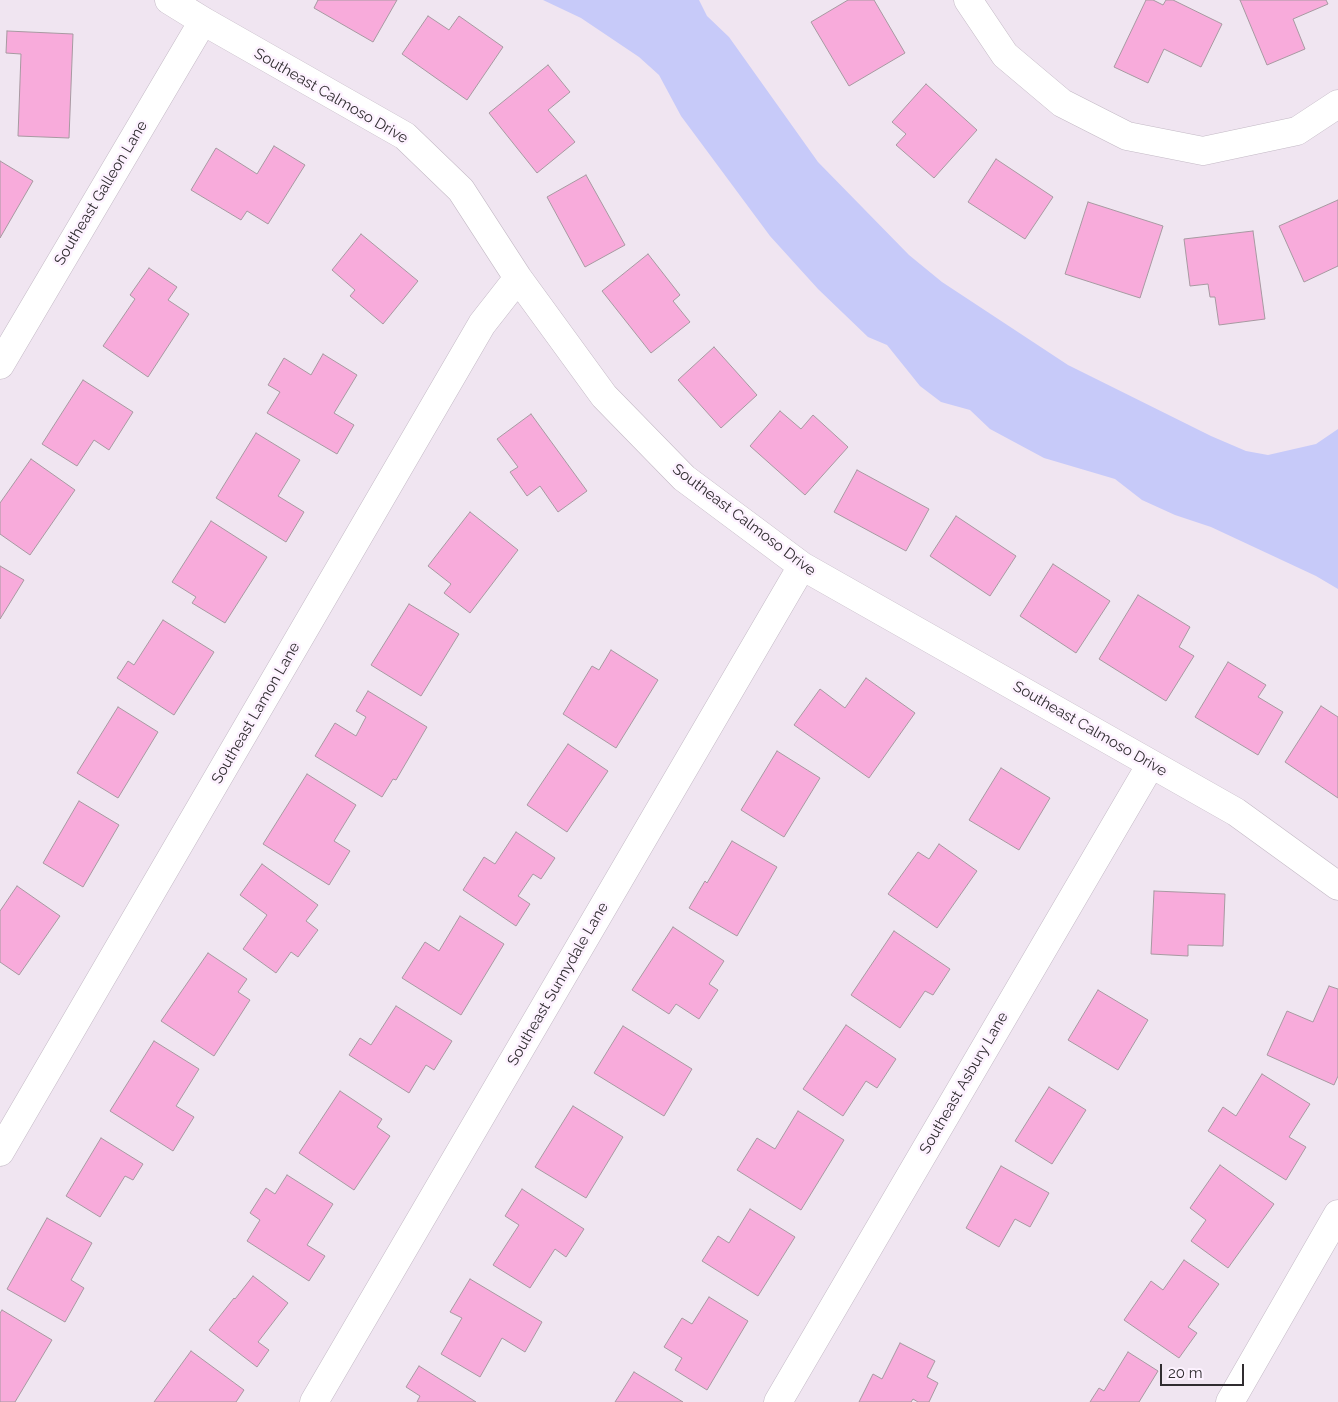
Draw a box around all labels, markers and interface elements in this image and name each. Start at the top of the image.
street label: Southeast Calmoso Drive [251,44,411,148]
street label: Southeast Galleon Lane [51,117,151,269]
street label: Southeast Calmoso Drive [669,460,819,580]
street label: Southeast Lamon Lane [208,639,304,787]
street label: Southeast Calmoso Drive [1010,677,1170,781]
street label: Southeast Sunnydale Lane [504,899,612,1069]
street label: Southeast Asbury Lane [916,1009,1012,1157]
scale bar [1163,1354,1247,1386]
text: 20 m [1168,1364,1203,1382]

